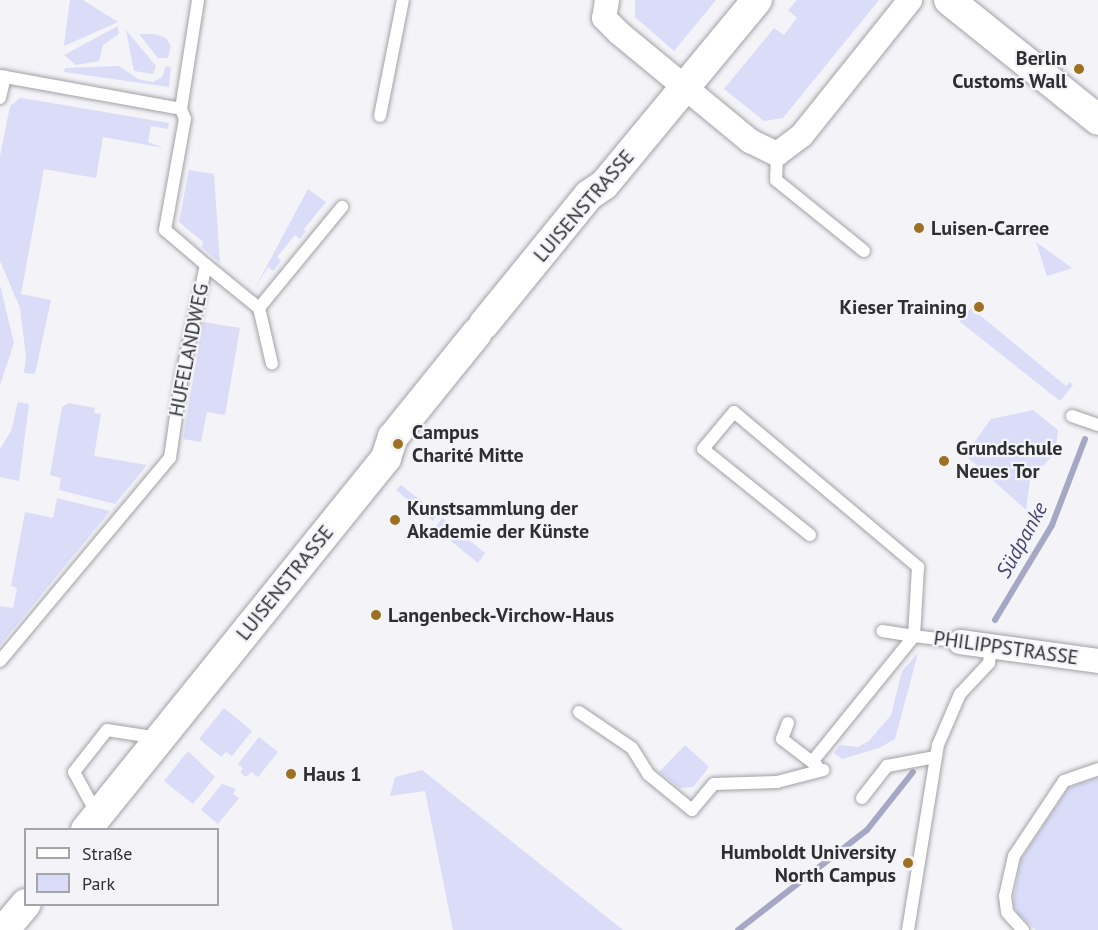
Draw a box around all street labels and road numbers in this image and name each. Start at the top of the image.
street label: LUISENSTRASSE [529,145,639,267]
street label: HUFELANDWEG [164,281,214,419]
street label: LUISENSTRASSE [231,521,339,645]
street label: PHILIPPSTRASSE [932,626,1080,670]

